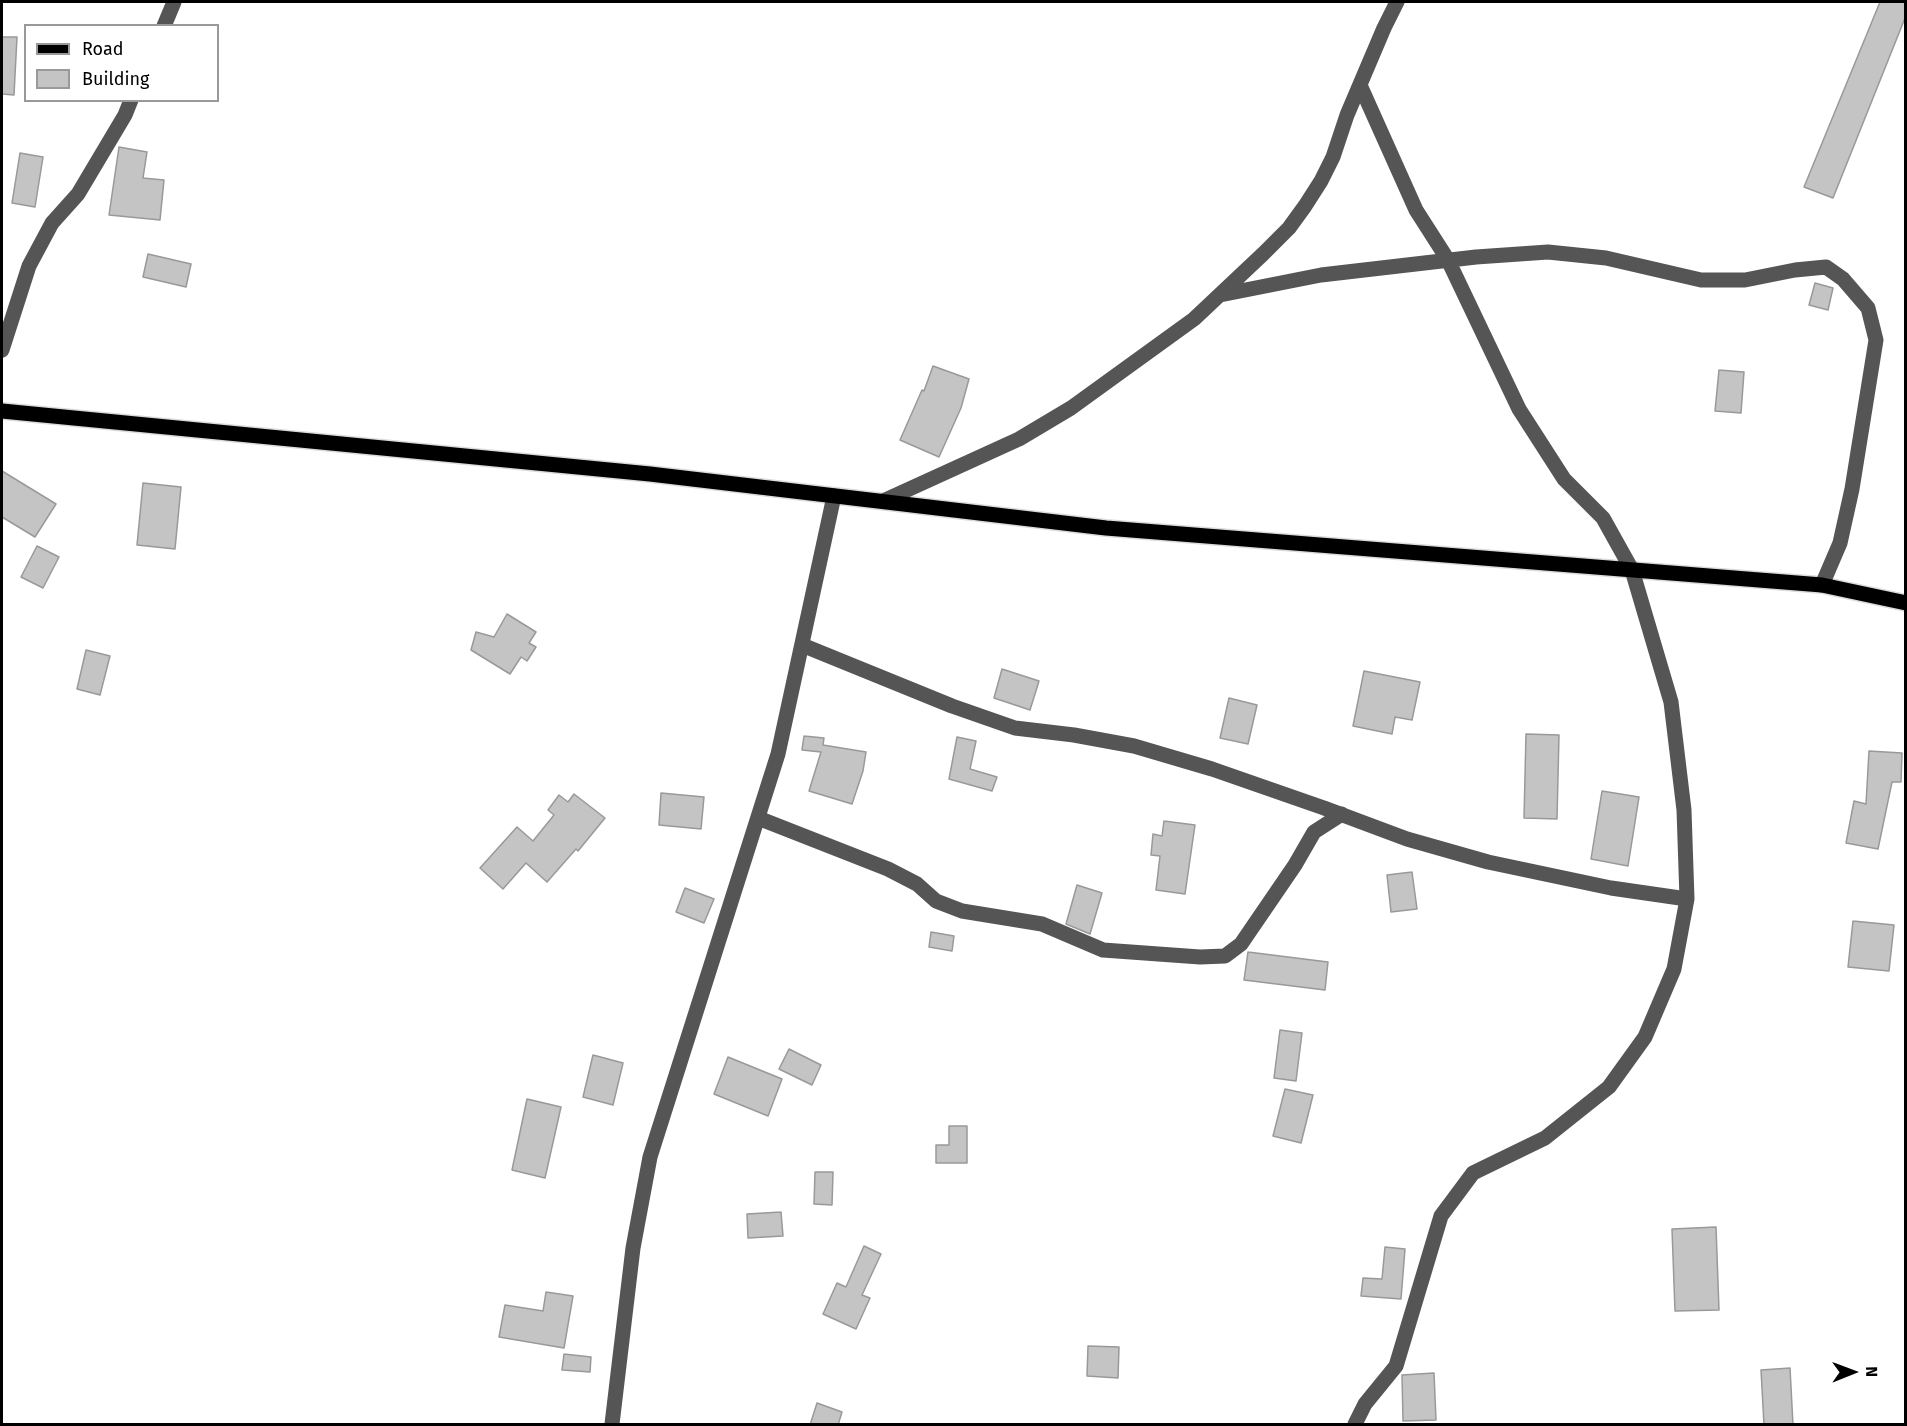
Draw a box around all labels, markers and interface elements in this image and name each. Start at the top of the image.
legend [24,24,219,102]
text: Road [82,38,124,60]
text: Building [82,68,149,90]
north arrow [1823,1342,1883,1402]
text: N [1862,1366,1881,1377]

